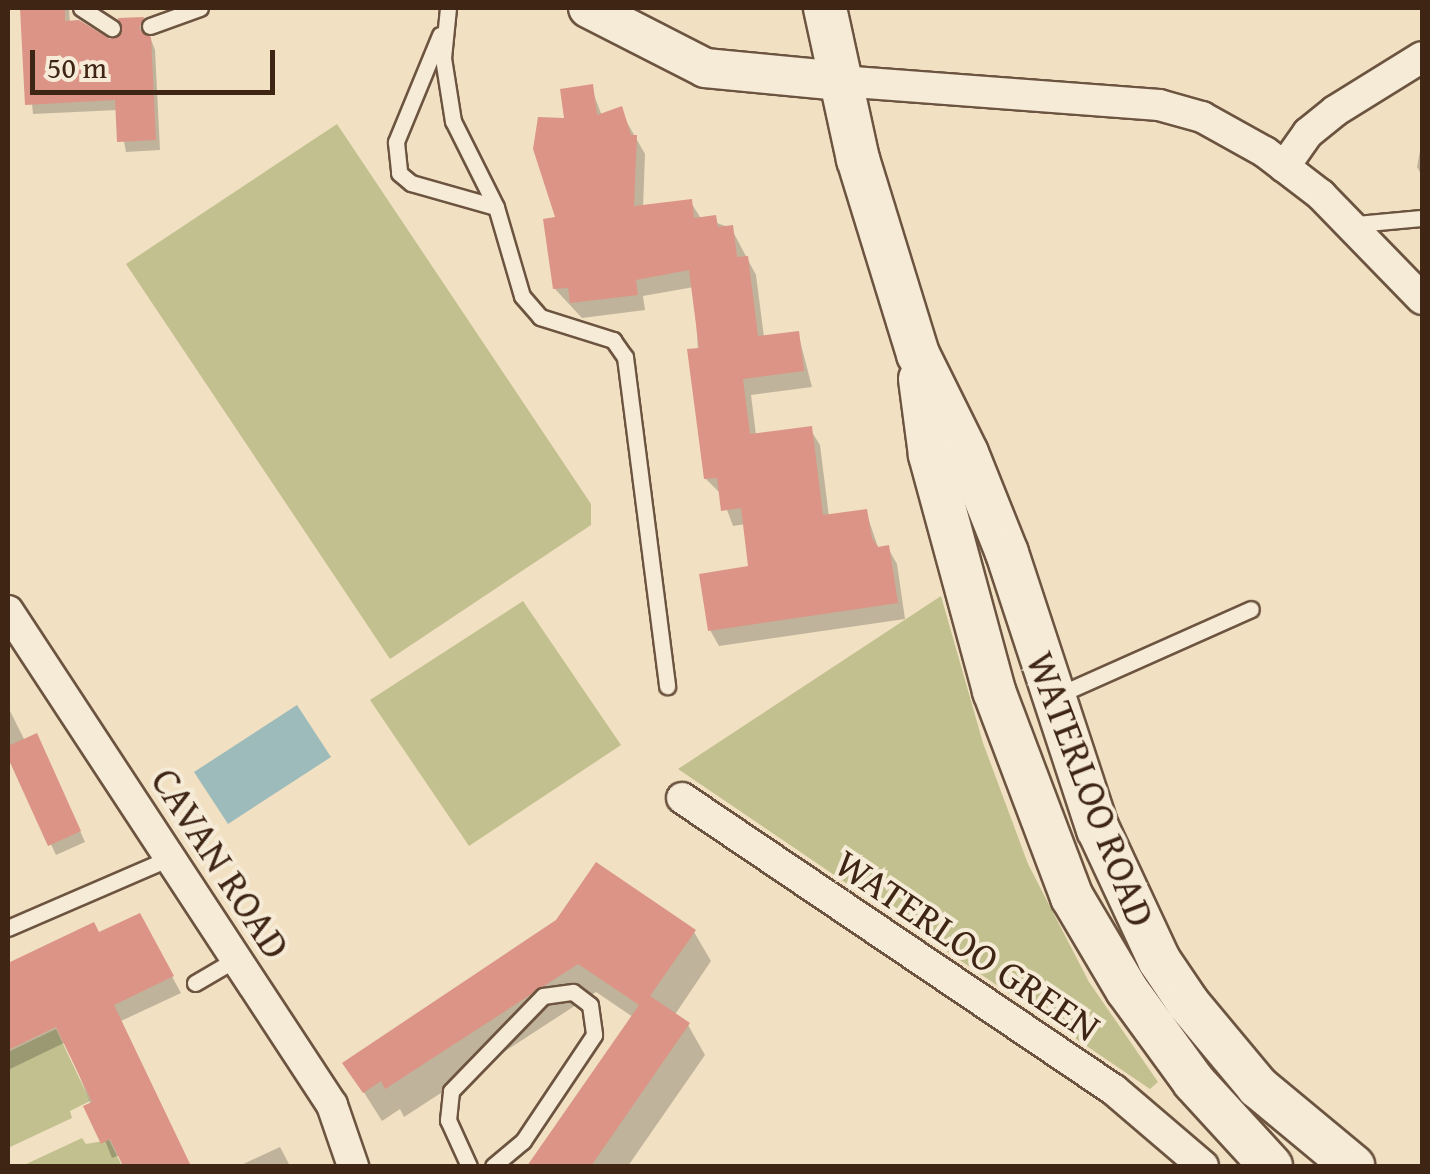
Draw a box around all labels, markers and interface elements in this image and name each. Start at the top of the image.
scale bar [35,30,280,92]
text: 50 m [47,45,107,89]
street label: WATERLOO ROAD [1017,645,1165,933]
street label: CAVAN ROAD [142,759,300,967]
street label: WATERLOO GREEN [826,839,1110,1051]

